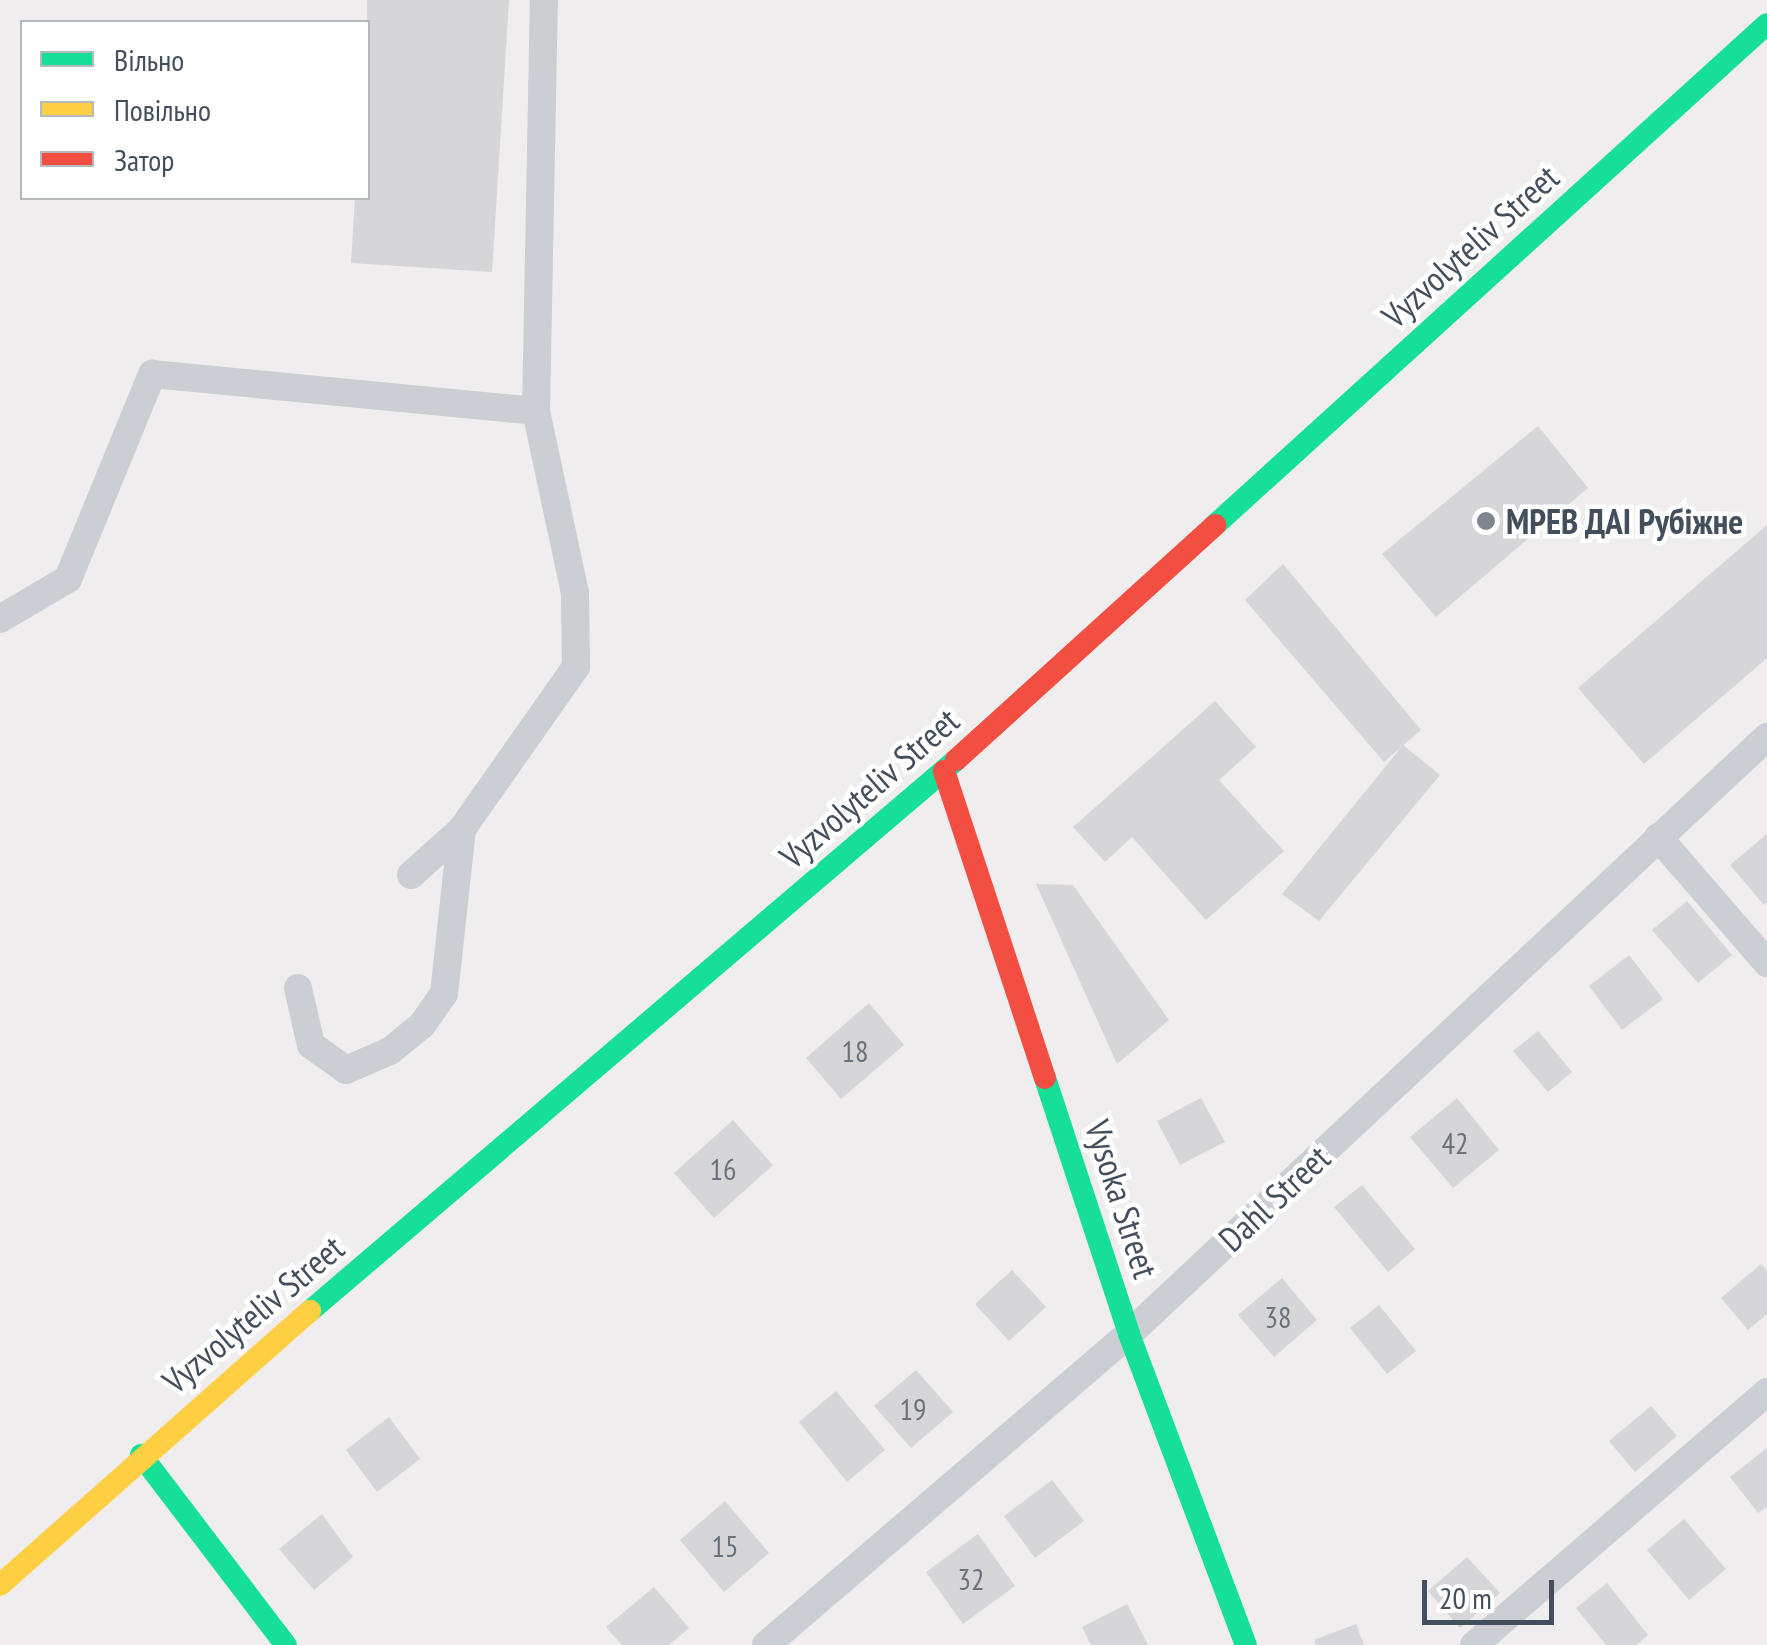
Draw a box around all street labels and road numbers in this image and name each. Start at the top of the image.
street label: Vyzvolyteliv Street [1373,155,1567,337]
street label: Vyzvolyteliv Street [771,699,967,877]
street label: Vysoka Street [1077,1115,1167,1283]
street label: Dahl Street [1210,1136,1338,1260]
street label: Vyzvolyteliv Street [154,1226,352,1402]

